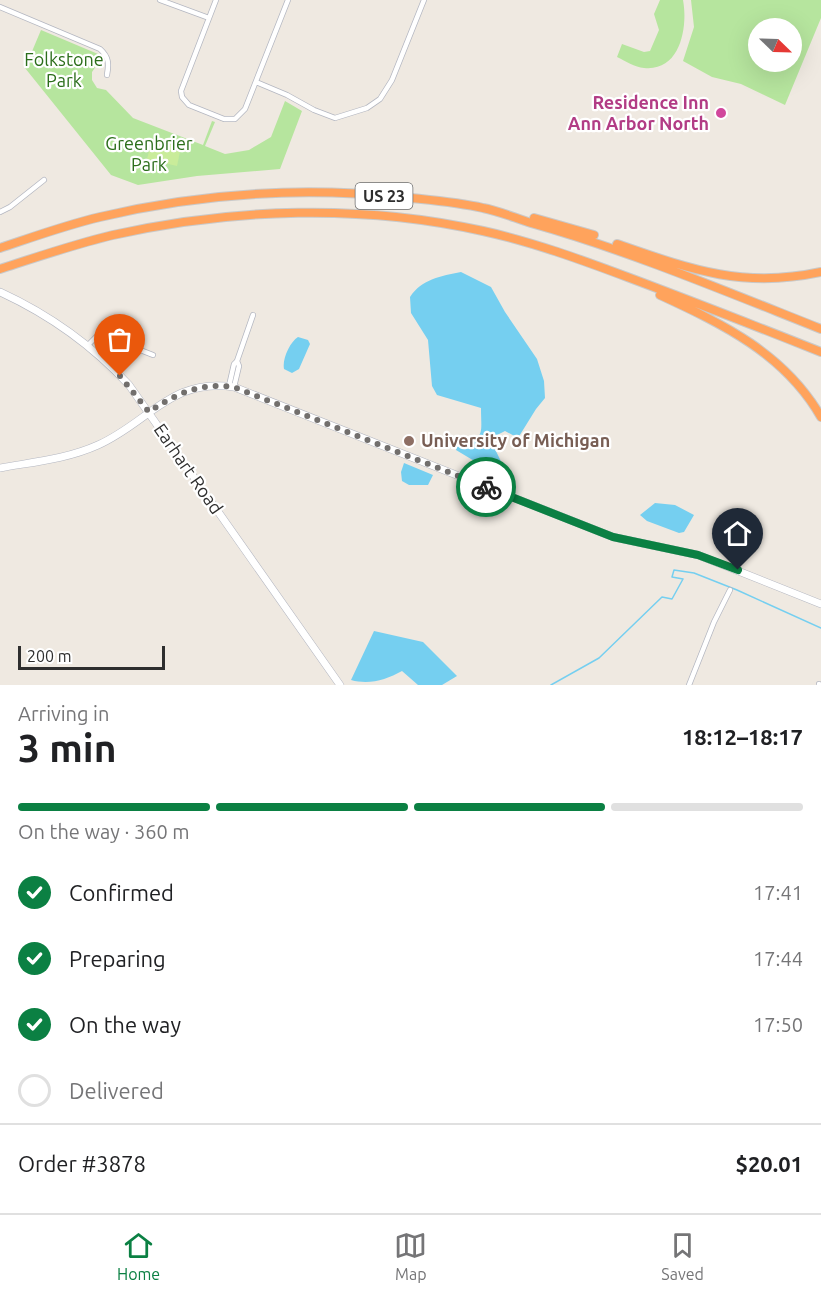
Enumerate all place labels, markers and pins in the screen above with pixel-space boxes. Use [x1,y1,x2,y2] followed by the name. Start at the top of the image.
[568,92,709,133] place label: Residence Inn Ann Arbor North
[714,106,728,120] marker: Residence Inn Ann Arbor North
[94,314,145,376] pin
[421,430,610,450] place label: University of Michigan
[402,434,416,448] marker: University of Michigan
[712,508,763,570] pin

